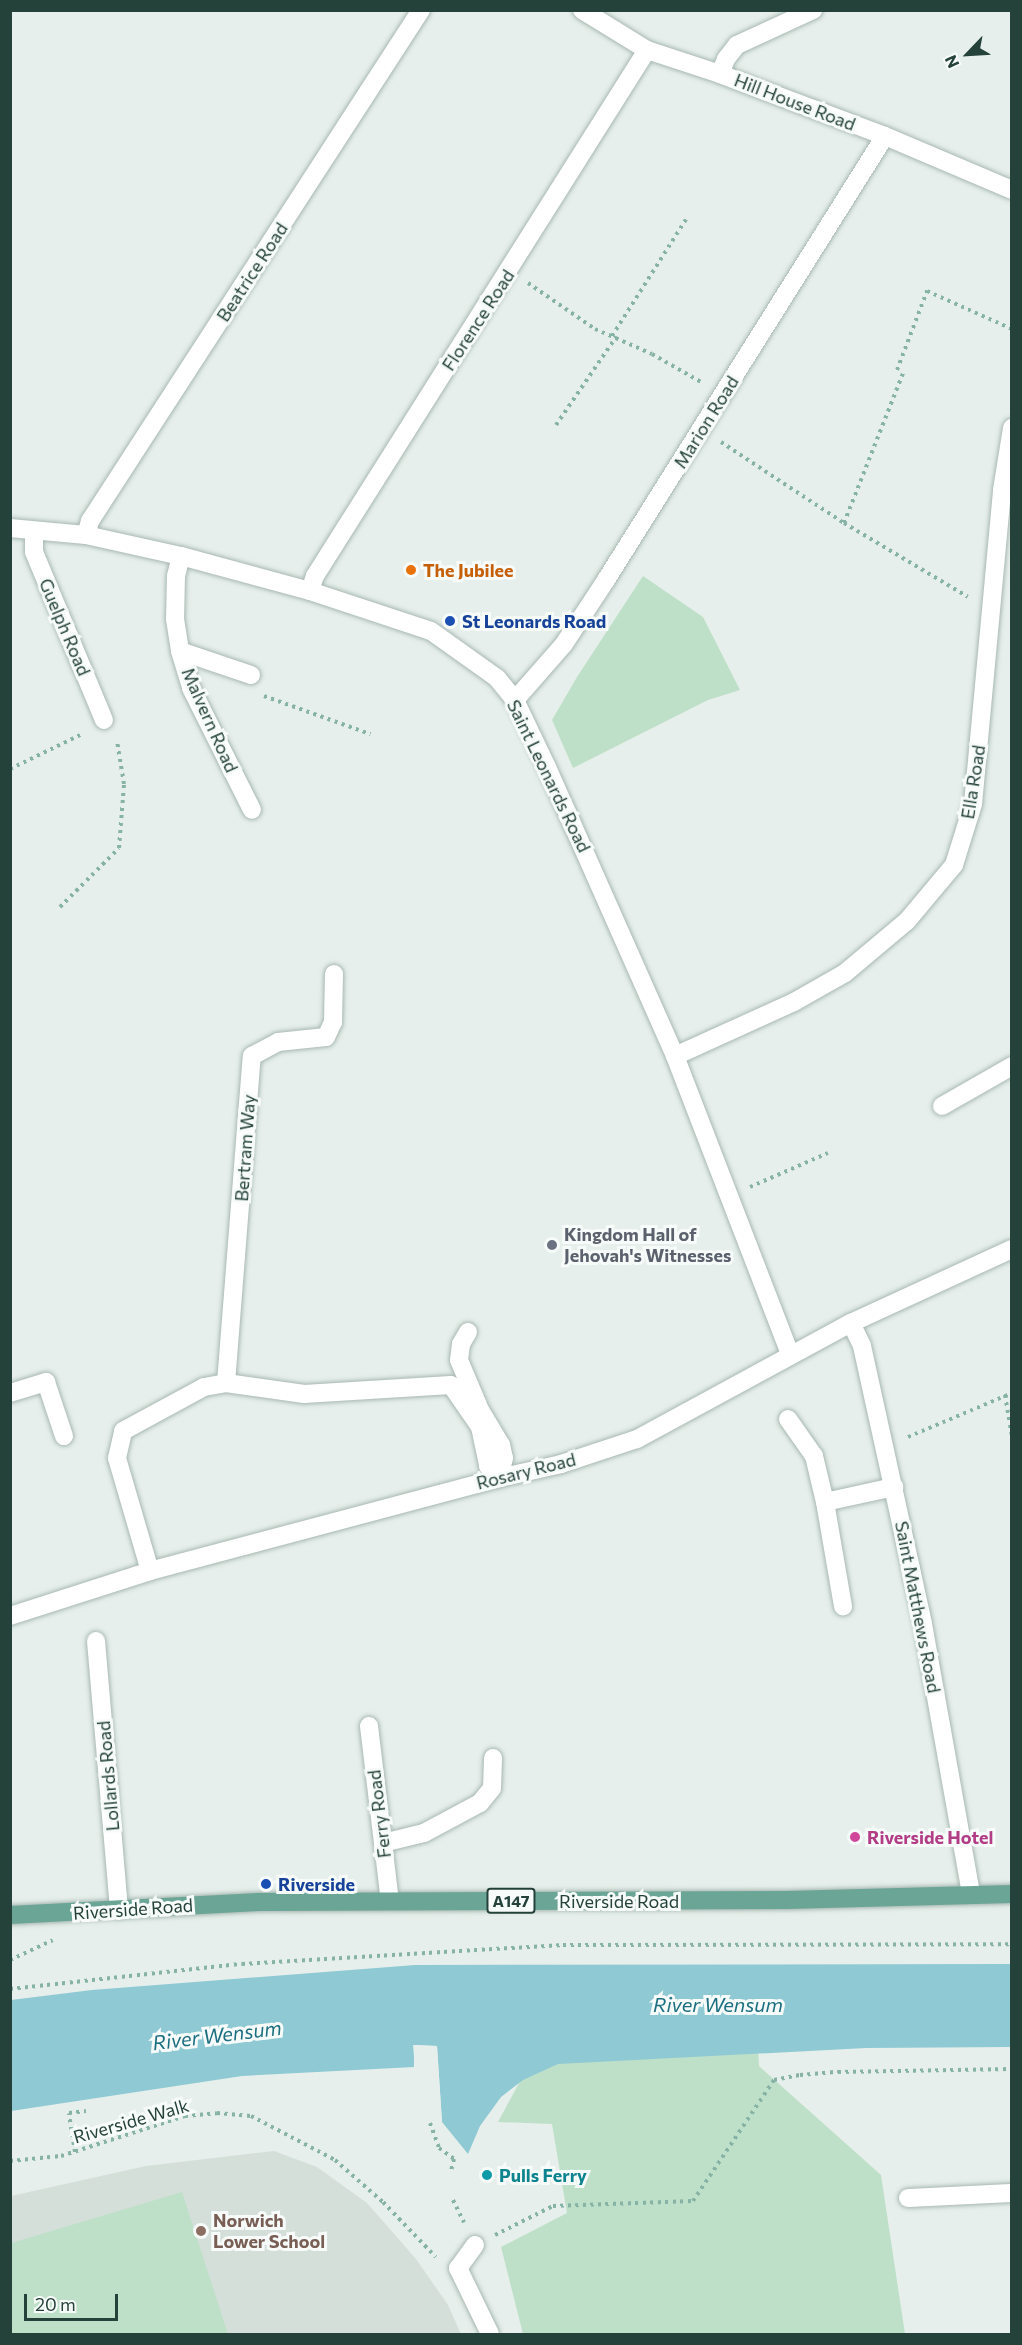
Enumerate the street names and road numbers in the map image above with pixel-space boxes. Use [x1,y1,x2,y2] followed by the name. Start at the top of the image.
[731,69,859,135] street label: Hill House Road
[212,218,292,326] street label: Beatrice Road
[437,265,519,375] street label: Florence Road
[669,372,743,472] street label: Marion Road
[35,575,95,679] street label: Guelph Road
[177,664,243,776] street label: Malvern Road
[503,696,595,856] street label: Saint Leonards Road
[956,743,990,821] street label: Ella Road
[230,1094,260,1202] street label: Bertram Way
[474,1448,578,1494] street label: Rosary Road
[891,1519,945,1695] street label: Saint Matthews Road
[92,1720,124,1832] street label: Lollards Road
[363,1769,395,1859] street label: Ferry Road
[486,1888,536,1914] road number: A147
[559,1890,679,1912] street label: Riverside Road
[72,1894,194,1924] street label: Riverside Road
[71,2094,191,2148] street label: Riverside Walk

